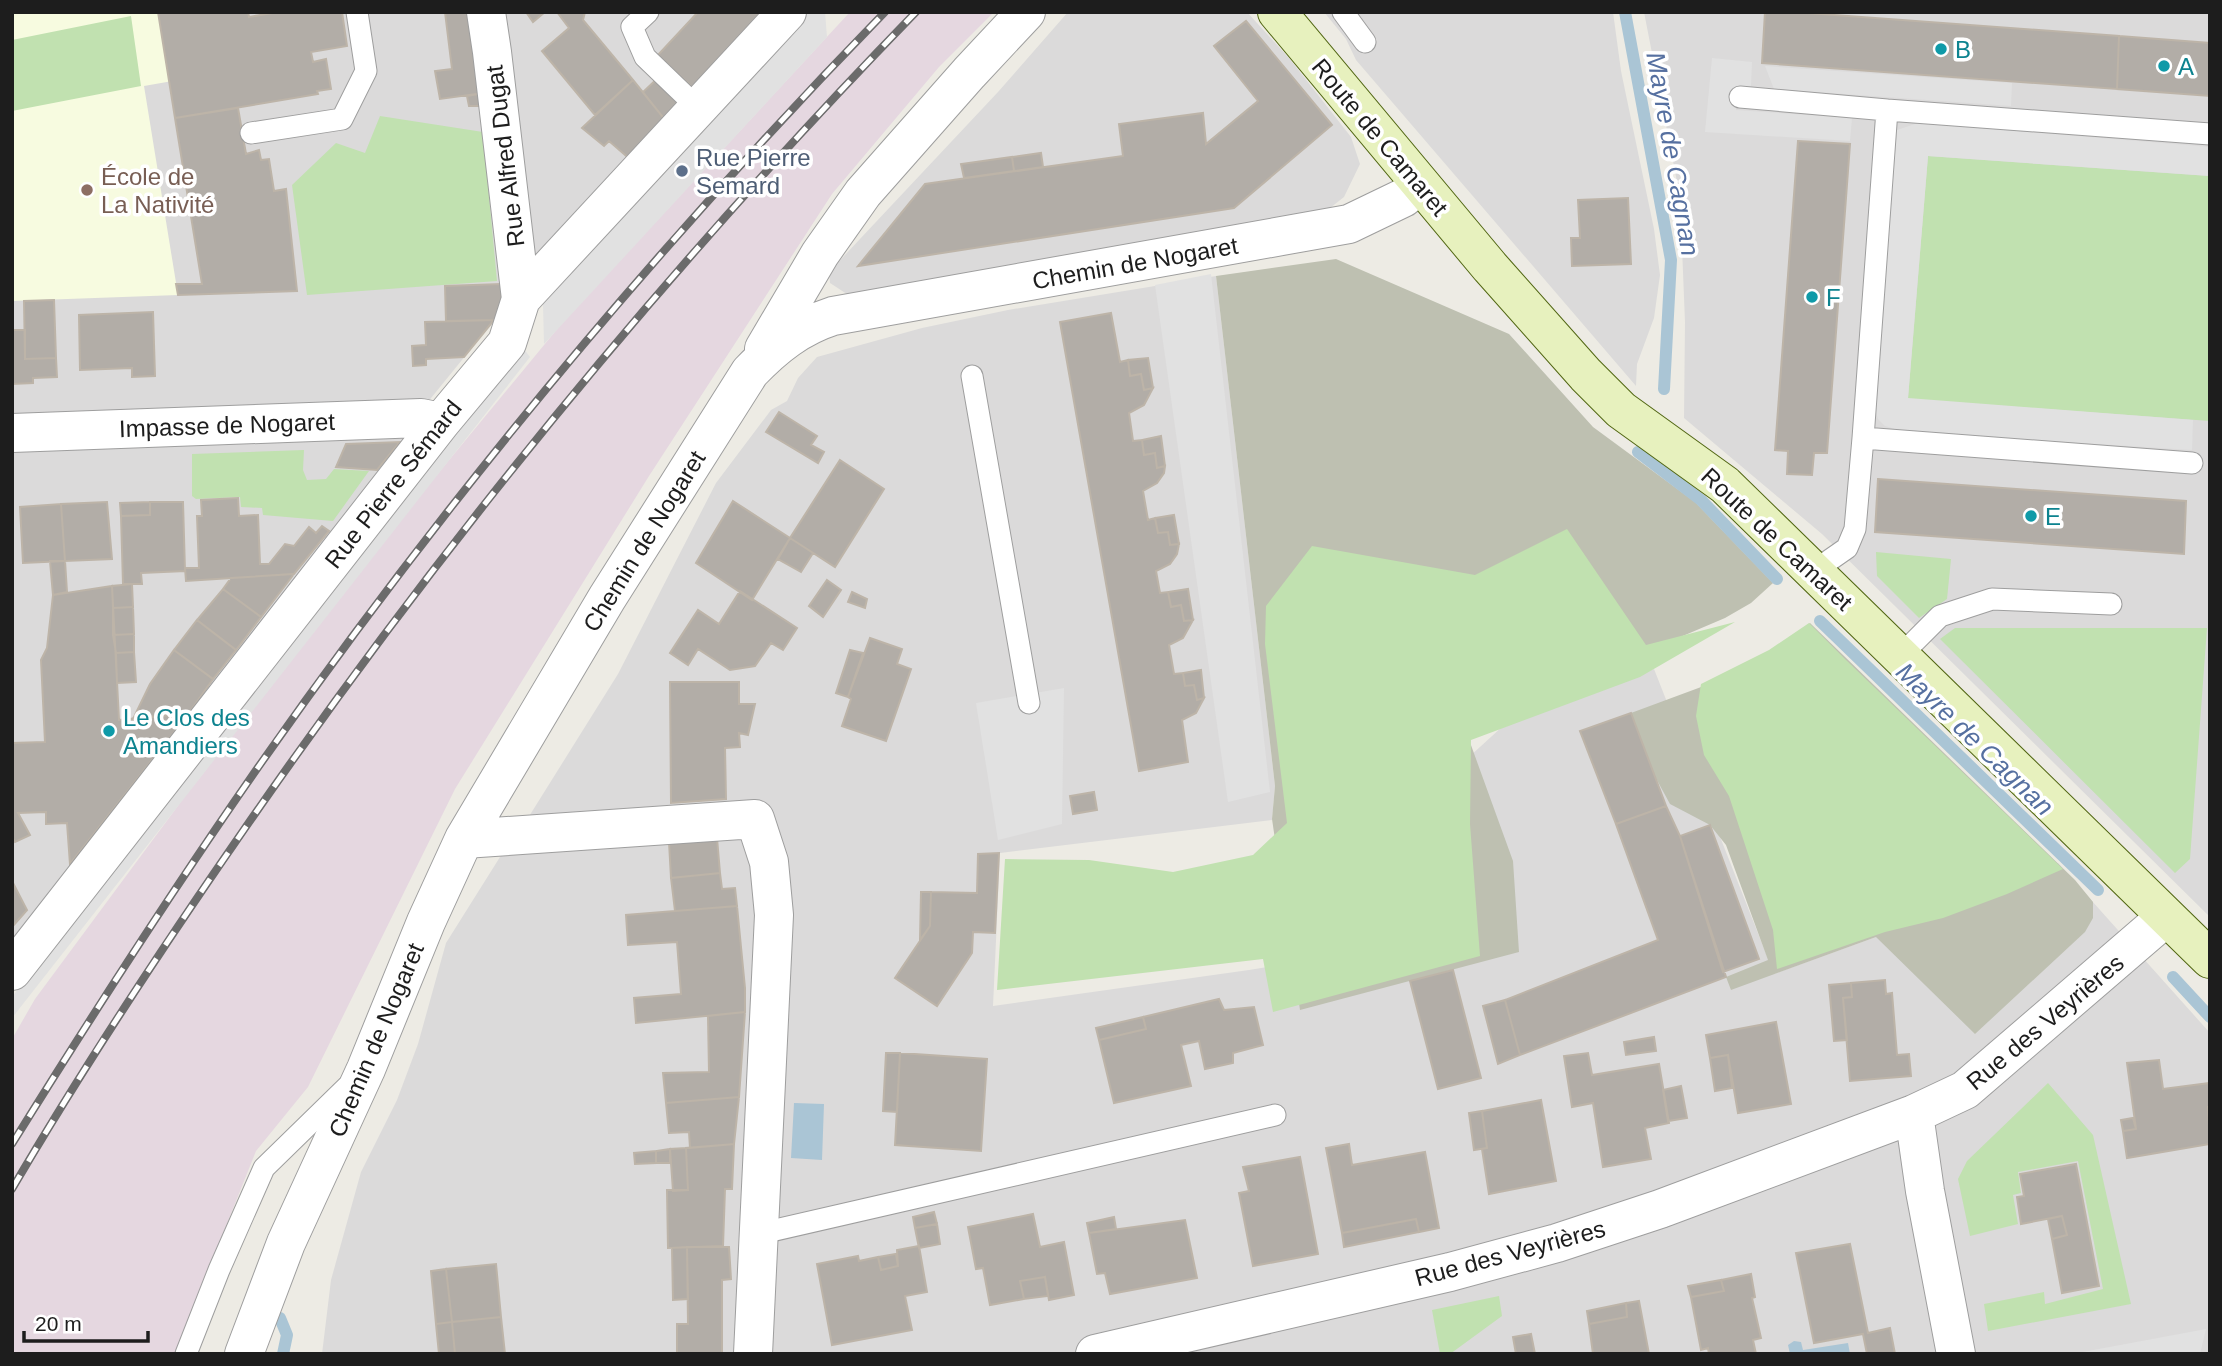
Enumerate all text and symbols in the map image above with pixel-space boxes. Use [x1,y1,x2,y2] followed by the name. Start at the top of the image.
[1955,36,1971,63] place label: B
[1933,41,1949,57] marker: B
[1640,50,1706,258] water label: Mayre de Cagnan
[1307,53,1454,221] street label: Route de Camaret
[2178,53,2194,80] place label: A
[2156,58,2172,74] marker: A
[480,63,530,248] street label: Rue Alfred Dugat
[696,144,811,199] place label: Rue Pierre Semard
[101,163,214,218] place label: École de La Nativité
[674,163,690,179] marker: Rue Pierre Semard
[79,182,95,198] marker: École de La Nativité
[1030,232,1240,294] street label: Chemin de Nogaret
[1826,284,1841,311] place label: F
[1804,289,1820,305] marker: F
[319,395,467,573] street label: Rue Pierre Sémard
[119,408,336,442] street label: Impasse de Nogaret
[577,445,711,636] street label: Chemin de Nogaret
[1696,462,1858,616] street label: Route de Camaret
[2045,503,2061,530] place label: E
[2023,508,2039,524] marker: E
[1890,656,2060,822] water label: Mayre de Cagnan
[123,704,250,759] place label: Le Clos des Amandiers
[101,723,117,739] marker: Le Clos des Amandiers
[323,939,429,1141] street label: Chemin de Nogaret
[1961,949,2129,1095] street label: Rue des Veyrières
[1412,1215,1608,1291] street label: Rue des Veyrières
[24,1300,149,1344] scale bar
[35,1312,82,1335] text: 20 m

